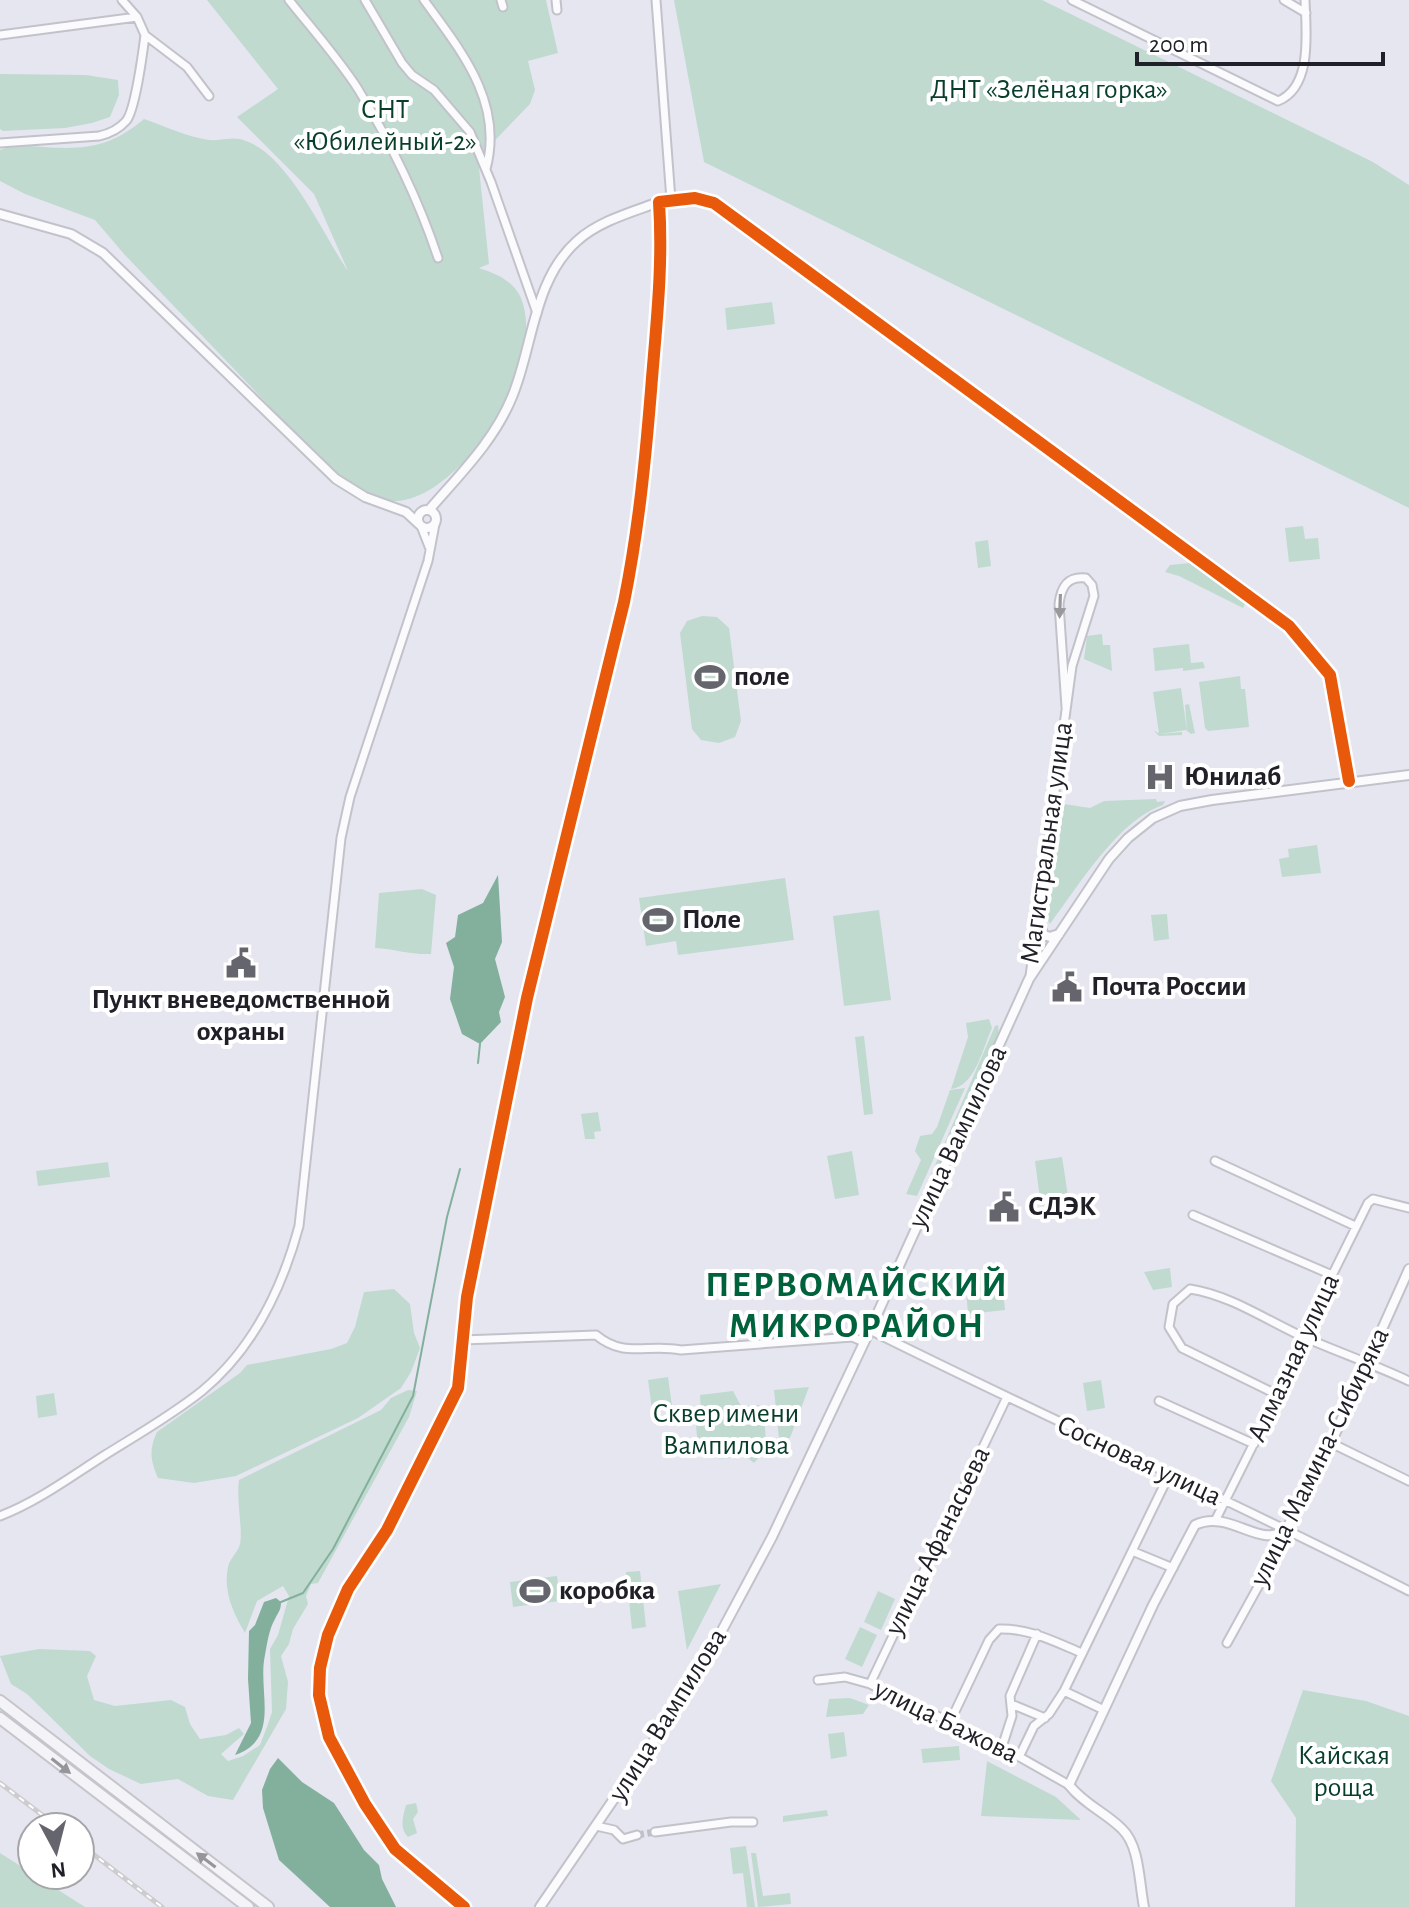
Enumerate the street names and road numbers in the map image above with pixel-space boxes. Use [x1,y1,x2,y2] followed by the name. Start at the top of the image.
[1016,720,1078,966] street label: Магистральная улица
[903,1041,1013,1234] street label: улица Вампилова
[1243,1269,1345,1446] street label: Алмазная улица
[1245,1323,1395,1592] street label: улица Мамина-Сибиряка
[1052,1411,1226,1511] street label: Сосновая улица
[880,1442,996,1641] street label: улица Афанасьева
[603,1623,732,1807] street label: улица Вампилова
[868,1675,1023,1769] street label: улица Бажова

